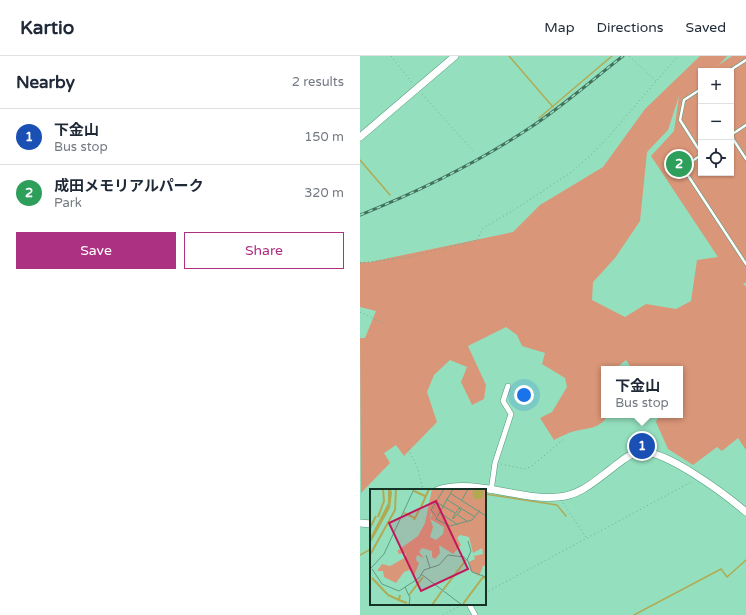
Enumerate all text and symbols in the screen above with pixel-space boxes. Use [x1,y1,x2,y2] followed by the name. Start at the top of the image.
[20,17,74,39] text: Kartio
[544,19,575,36] text: Map
[597,19,664,36] text: Directions
[686,19,726,36] text: Saved
[698,68,734,176] map controls
[698,68,734,104] button: +
[16,72,75,93] text: Nearby
[292,74,344,90] text: 2 results
[698,104,734,140] button: −
[54,121,99,139] text: 下金山
[25,129,33,145] text: 1
[304,129,344,145] text: 150 m
[54,139,108,155] text: Bus stop
[698,140,734,176] button: locate
[666,149,692,179] pin: 2
[54,177,204,195] text: 成田メモリアルパーク
[25,185,33,201] text: 2
[304,185,344,201] text: 320 m
[54,195,82,211] text: Park
[16,232,176,269] button: Save
[184,232,344,269] button: Share
[601,366,683,418] popup
[615,377,660,395] text: 下金山
[514,385,534,405] your location
[615,395,669,411] text: Bus stop
[629,431,655,461] pin: 1
[370,489,486,605] inset map

